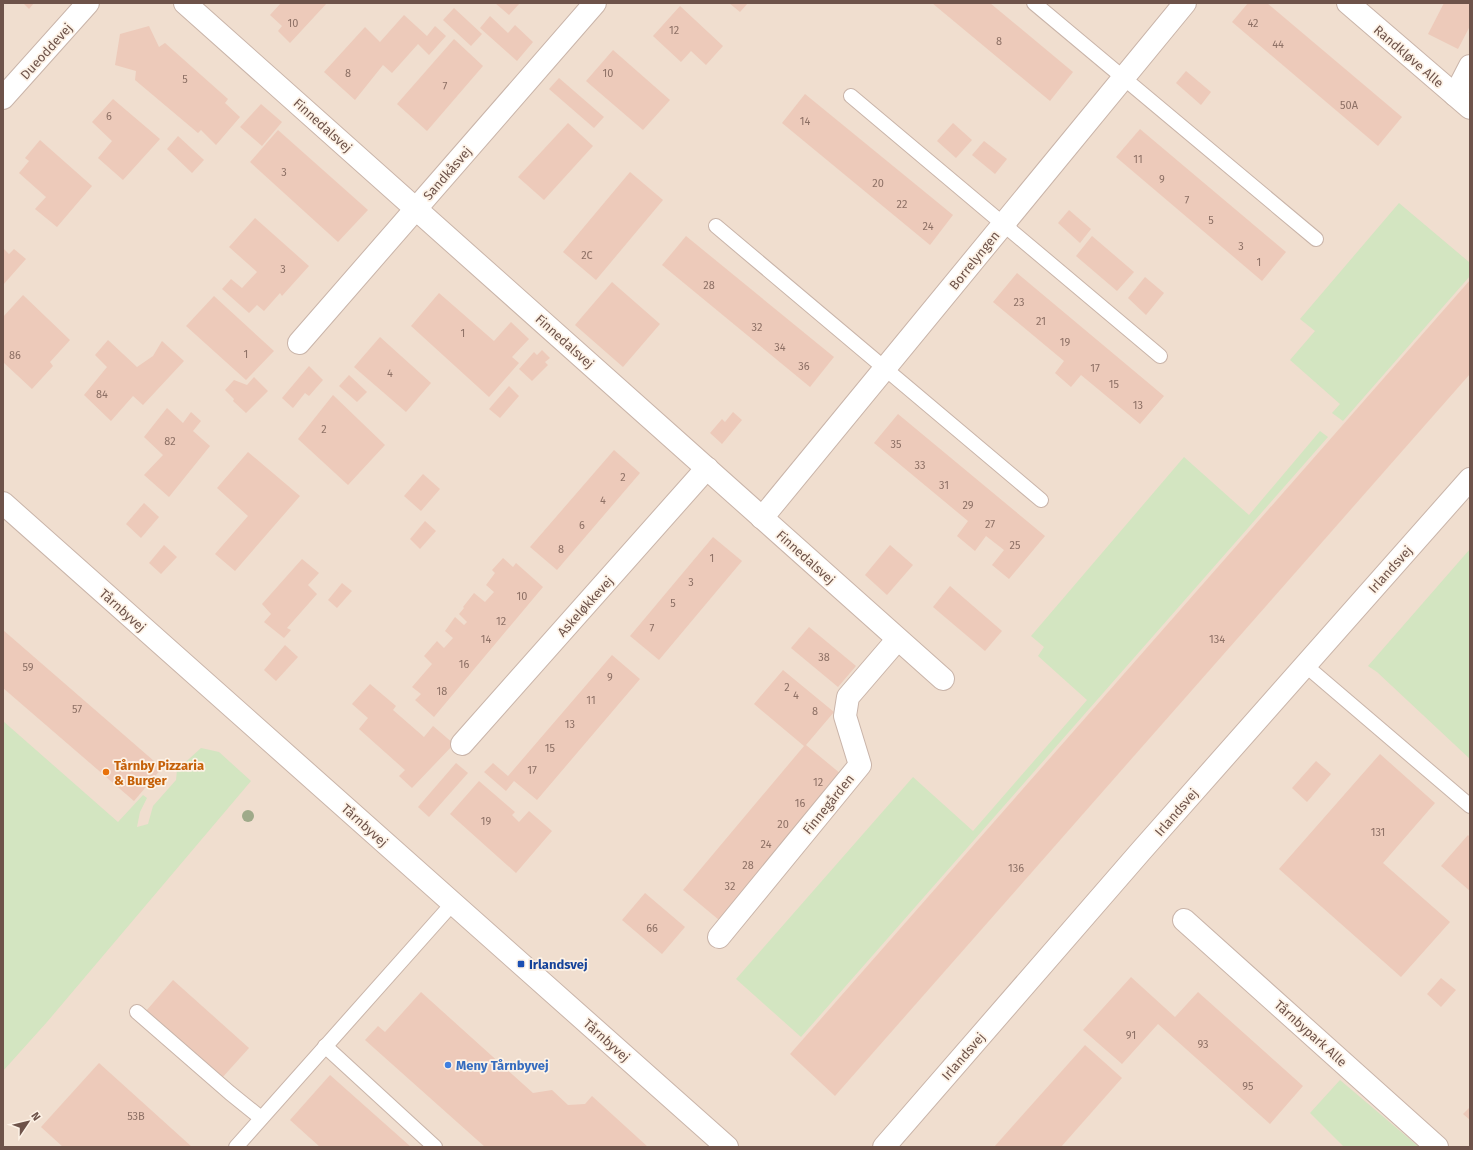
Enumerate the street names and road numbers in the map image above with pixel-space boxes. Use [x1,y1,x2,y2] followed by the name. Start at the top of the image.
[17,20,75,82] street label: Dueoddevej
[1371,22,1446,91] street label: Randkløve Alle
[290,95,355,155] street label: Finnedalsvej
[420,144,475,203] street label: Sandkåsvej
[946,228,1003,293] street label: Borrelyngen
[532,311,597,371] street label: Finnedalsvej
[773,527,838,587] street label: Finnedalsvej
[1365,543,1415,596] street label: Irlandsvej
[554,573,616,640] street label: Askeløkkevej
[96,586,149,635] street label: Tårnbyvej
[800,771,857,837] street label: Finnegården
[1152,786,1201,839] street label: Irlandsvej
[338,801,391,850] street label: Tårnbyvej
[1272,997,1350,1070] street label: Tårnbypark Alle
[580,1016,633,1065] street label: Tårnbyvej
[939,1030,988,1083] street label: Irlandsvej

